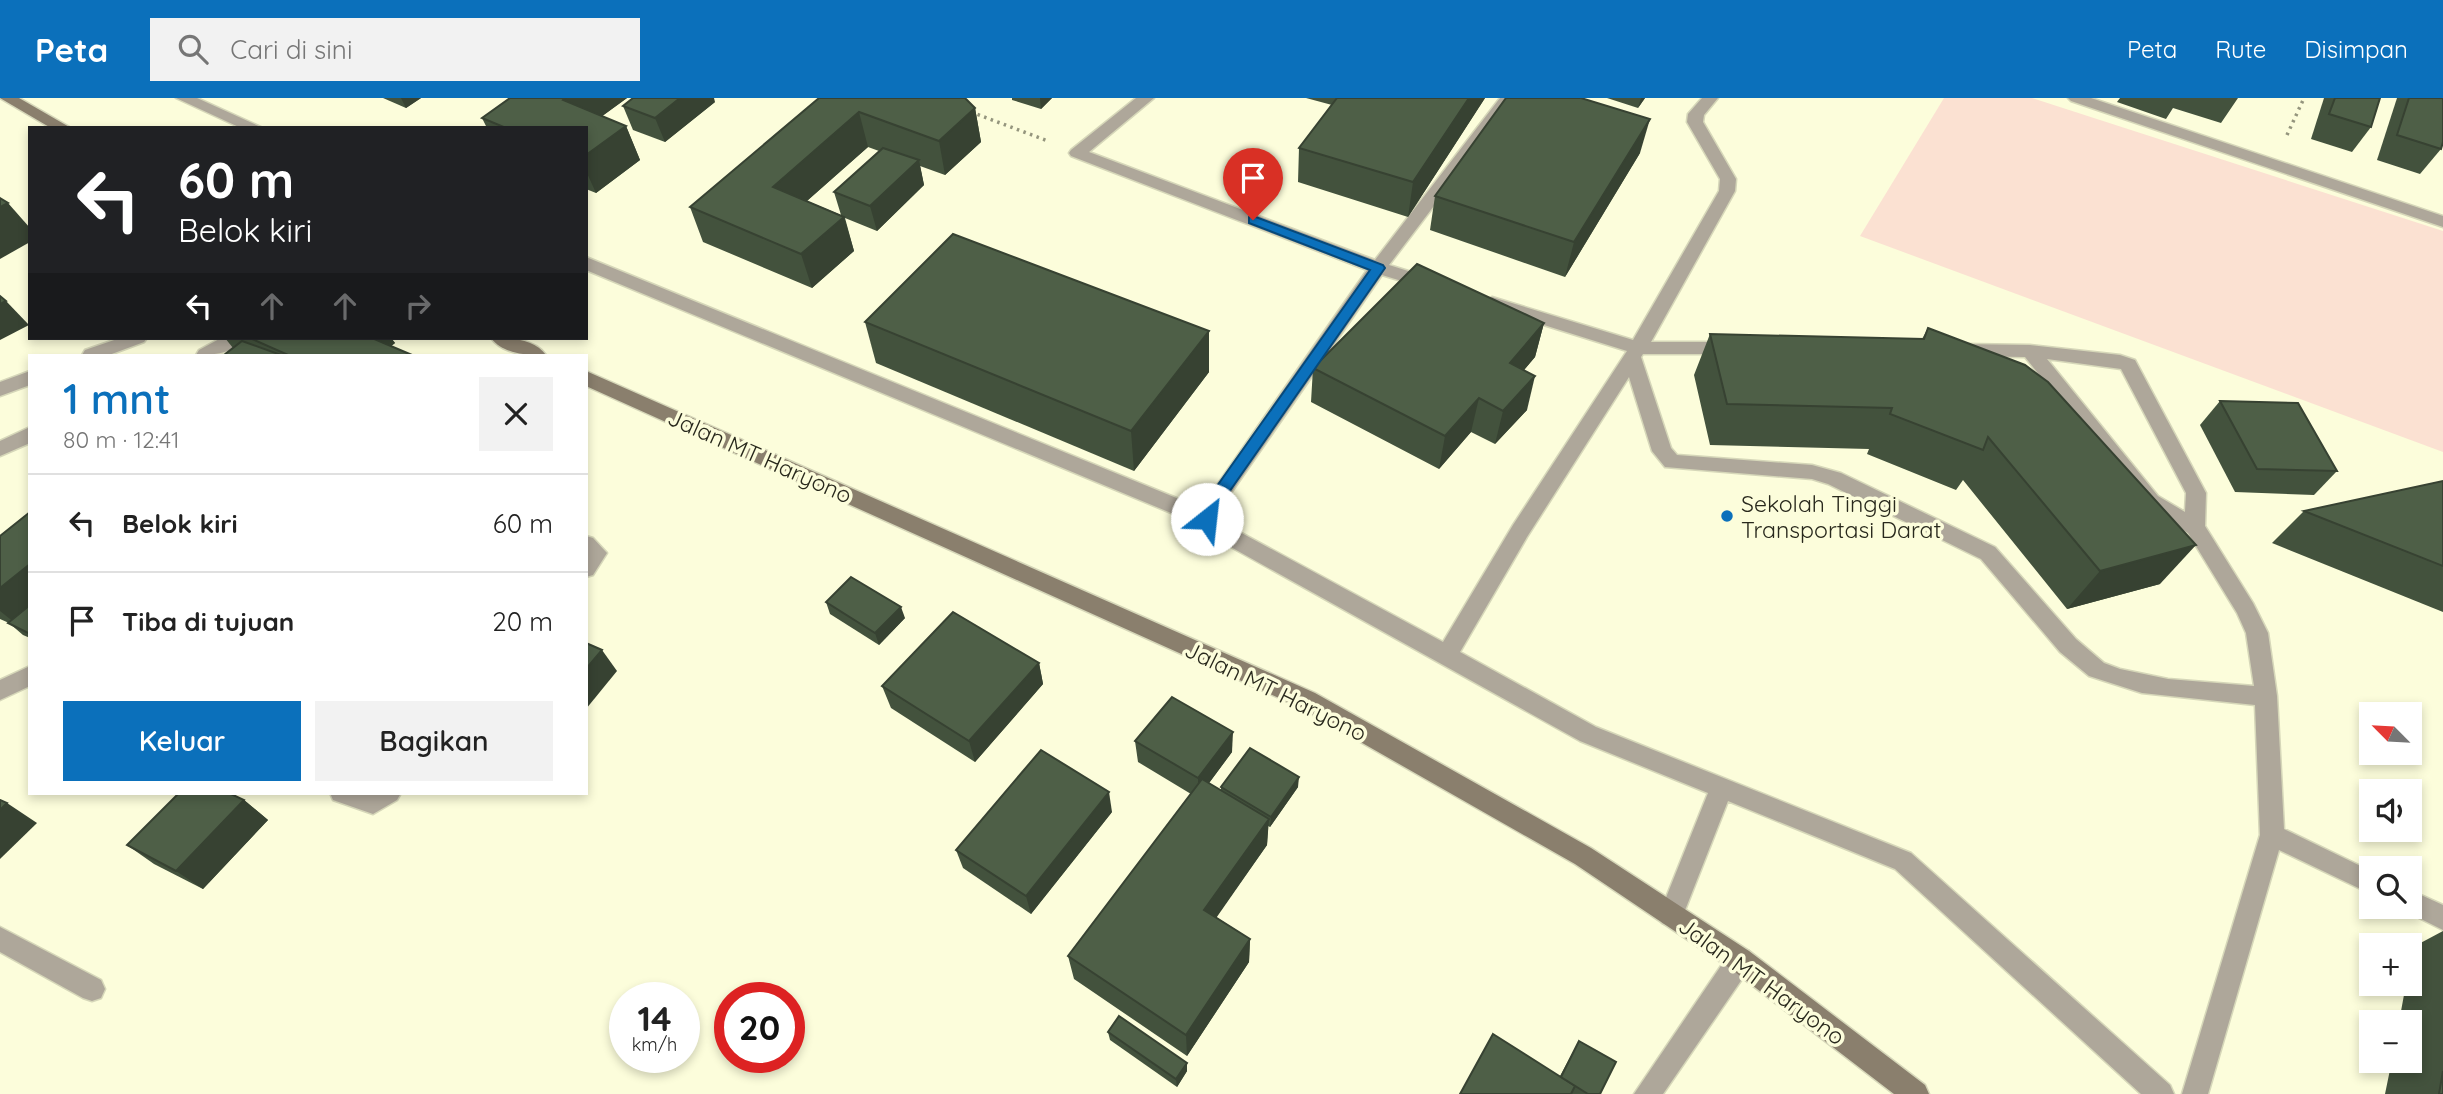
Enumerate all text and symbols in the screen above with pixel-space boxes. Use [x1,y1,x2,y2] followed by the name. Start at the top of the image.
[150,18,640,81] search box
[35,29,108,70] text: Peta
[174,30,212,68] icon: search
[230,33,352,66] text: Cari di sini
[2127,34,2177,64] text: Peta
[2215,34,2266,64] text: Rute
[2304,34,2408,64] text: Disimpan
[1223,148,1283,220] pin
[178,149,294,210] text: 60 m
[63,154,154,245] icon: left
[1234,159,1272,197] icon: arrive
[178,210,312,250] text: Belok kiri
[180,287,218,325] icon: left
[253,287,291,325] icon: ahead
[326,287,364,325] icon: ahead
[399,287,437,325] icon: right
[63,372,170,425] text: 1 mnt
[479,377,553,451] button: close
[663,402,857,510] street label: Jalan MT Haryono
[63,425,179,454] text: 80 m · 12:41
[1170,482,1244,556] position arrow
[1741,489,1942,544] place label: Sekolah Tinggi Transportasi Darat
[63,504,101,542] icon: left
[122,507,238,540] text: Belok kiri
[493,507,553,540] text: 60 m
[1719,508,1735,524] marker: Sekolah Tinggi Transportasi Darat
[63,602,101,640] icon: arrive
[122,605,294,638] text: Tiba di tujuan
[492,605,553,638] text: 20 m
[1180,634,1372,748] street label: Jalan MT Haryono
[63,701,301,781] button: Keluar
[315,701,553,781] button: Bagikan
[2359,702,2422,765] north arrow
[2359,702,2422,1073] map controls
[2359,779,2422,842] button: sound
[2359,856,2422,919] button: search
[1673,911,1851,1051] street label: Jalan MT Haryono
[2359,933,2422,996] button: +
[714,982,805,1073] speed limit sign: 20
[637,996,672,1040] text: 14
[2359,1010,2422,1073] button: −
[632,1033,677,1056] text: km/h

